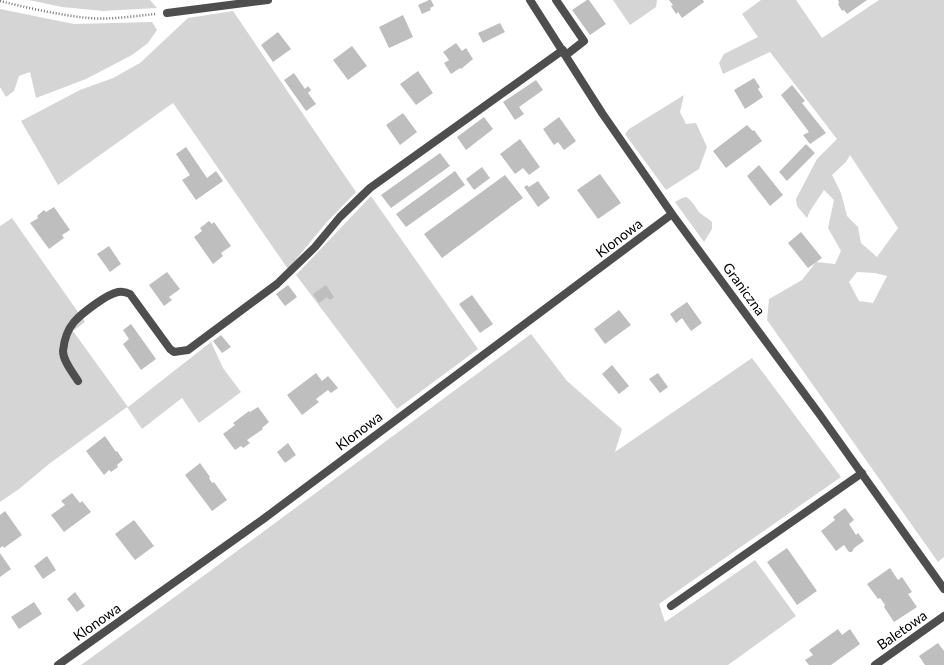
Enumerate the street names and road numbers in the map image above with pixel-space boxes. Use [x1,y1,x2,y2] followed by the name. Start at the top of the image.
[592,215,645,261] street label: Klonowa
[720,259,769,318] street label: Graniczna
[332,408,385,454] street label: Klonowa
[70,599,124,644] street label: Klonowa
[873,606,930,653] street label: Baletowa

